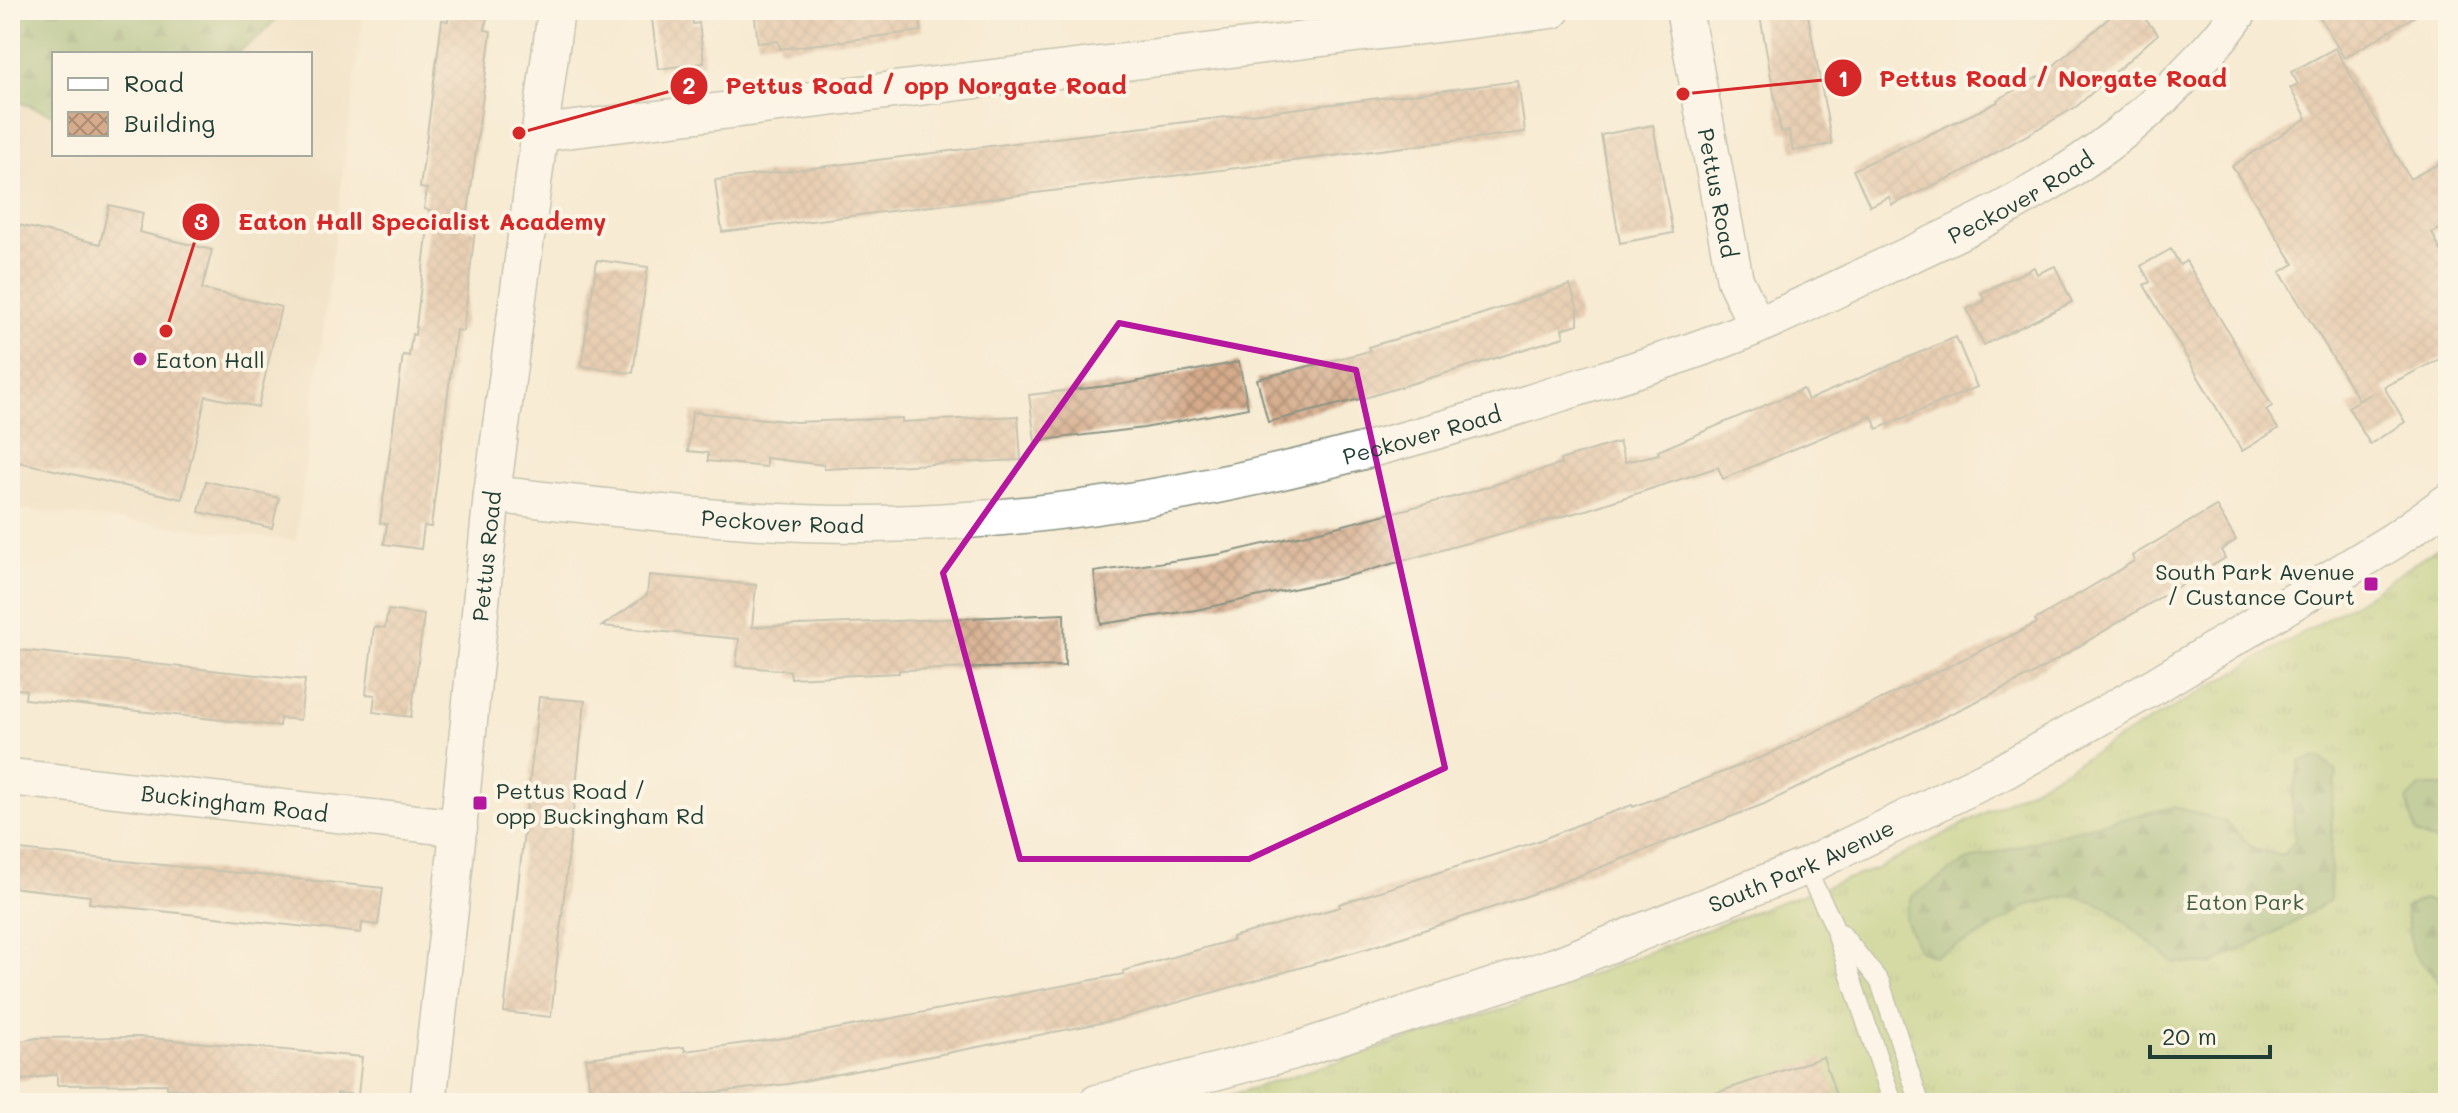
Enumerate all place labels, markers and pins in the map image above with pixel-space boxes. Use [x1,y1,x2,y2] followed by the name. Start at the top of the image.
[1823,54,2243,102] callout: Pettus Road / Norgate Road
[669,62,1142,110] callout: Pettus Road / opp Norgate Road
[181,198,622,246] callout: Eaton Hall Specialist Academy
[156,345,265,374] place label: Eaton Hall
[131,350,149,368] marker: Eaton Hall
[2155,557,2355,611] place label: South Park Avenue / Custance Court
[2362,575,2380,593] marker: South Park Avenue / Custance Court
[496,776,704,830] place label: Pettus Road / opp Buckingham Rd
[471,794,489,812] marker: Pettus Road / opp Buckingham Rd

